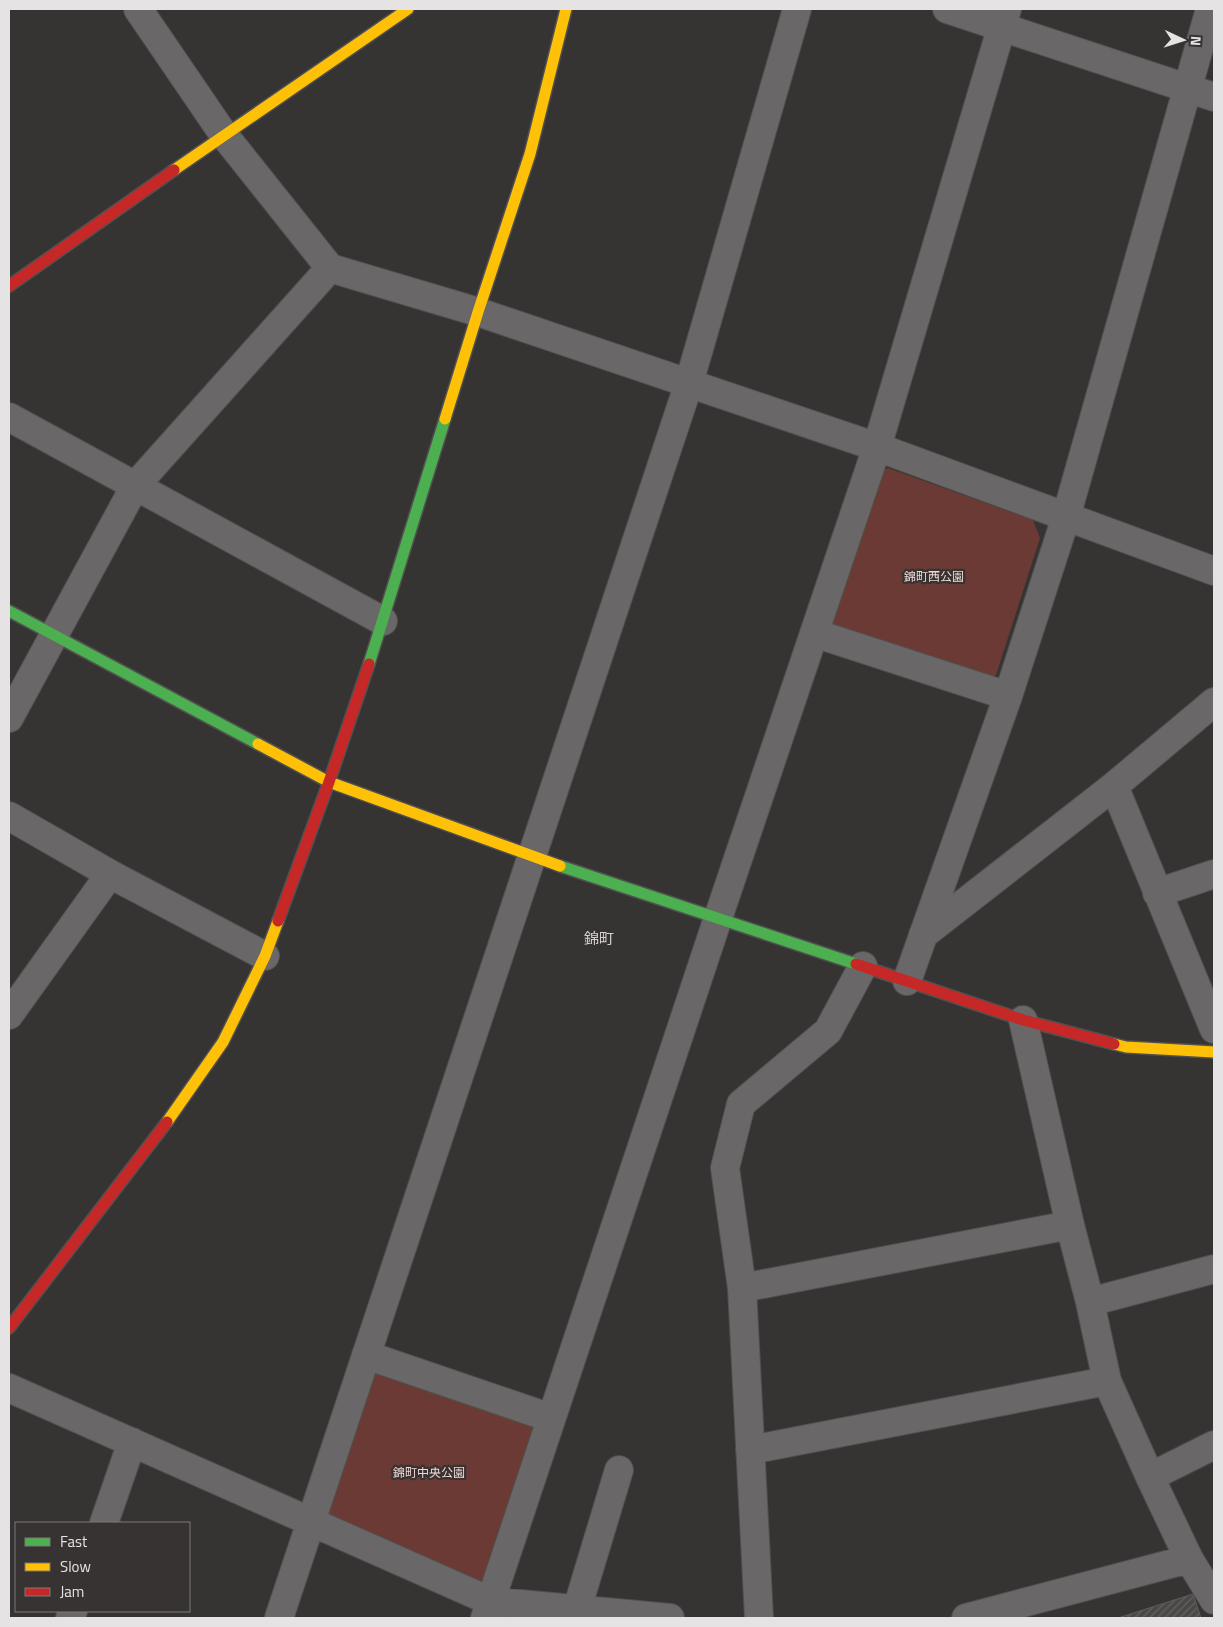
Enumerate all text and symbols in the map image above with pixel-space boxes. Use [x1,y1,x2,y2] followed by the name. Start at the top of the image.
[1158,15,1208,65] north arrow
[1186,35,1207,47] text: N
[904,567,964,586] park label: 錦町西公園
[584,927,614,950] district label: 錦町
[393,1463,465,1482] park label: 錦町中央公園
[15,1522,190,1612] legend
[60,1530,88,1553] text: Fast
[60,1555,91,1578] text: Slow
[60,1580,84,1603] text: Jam

